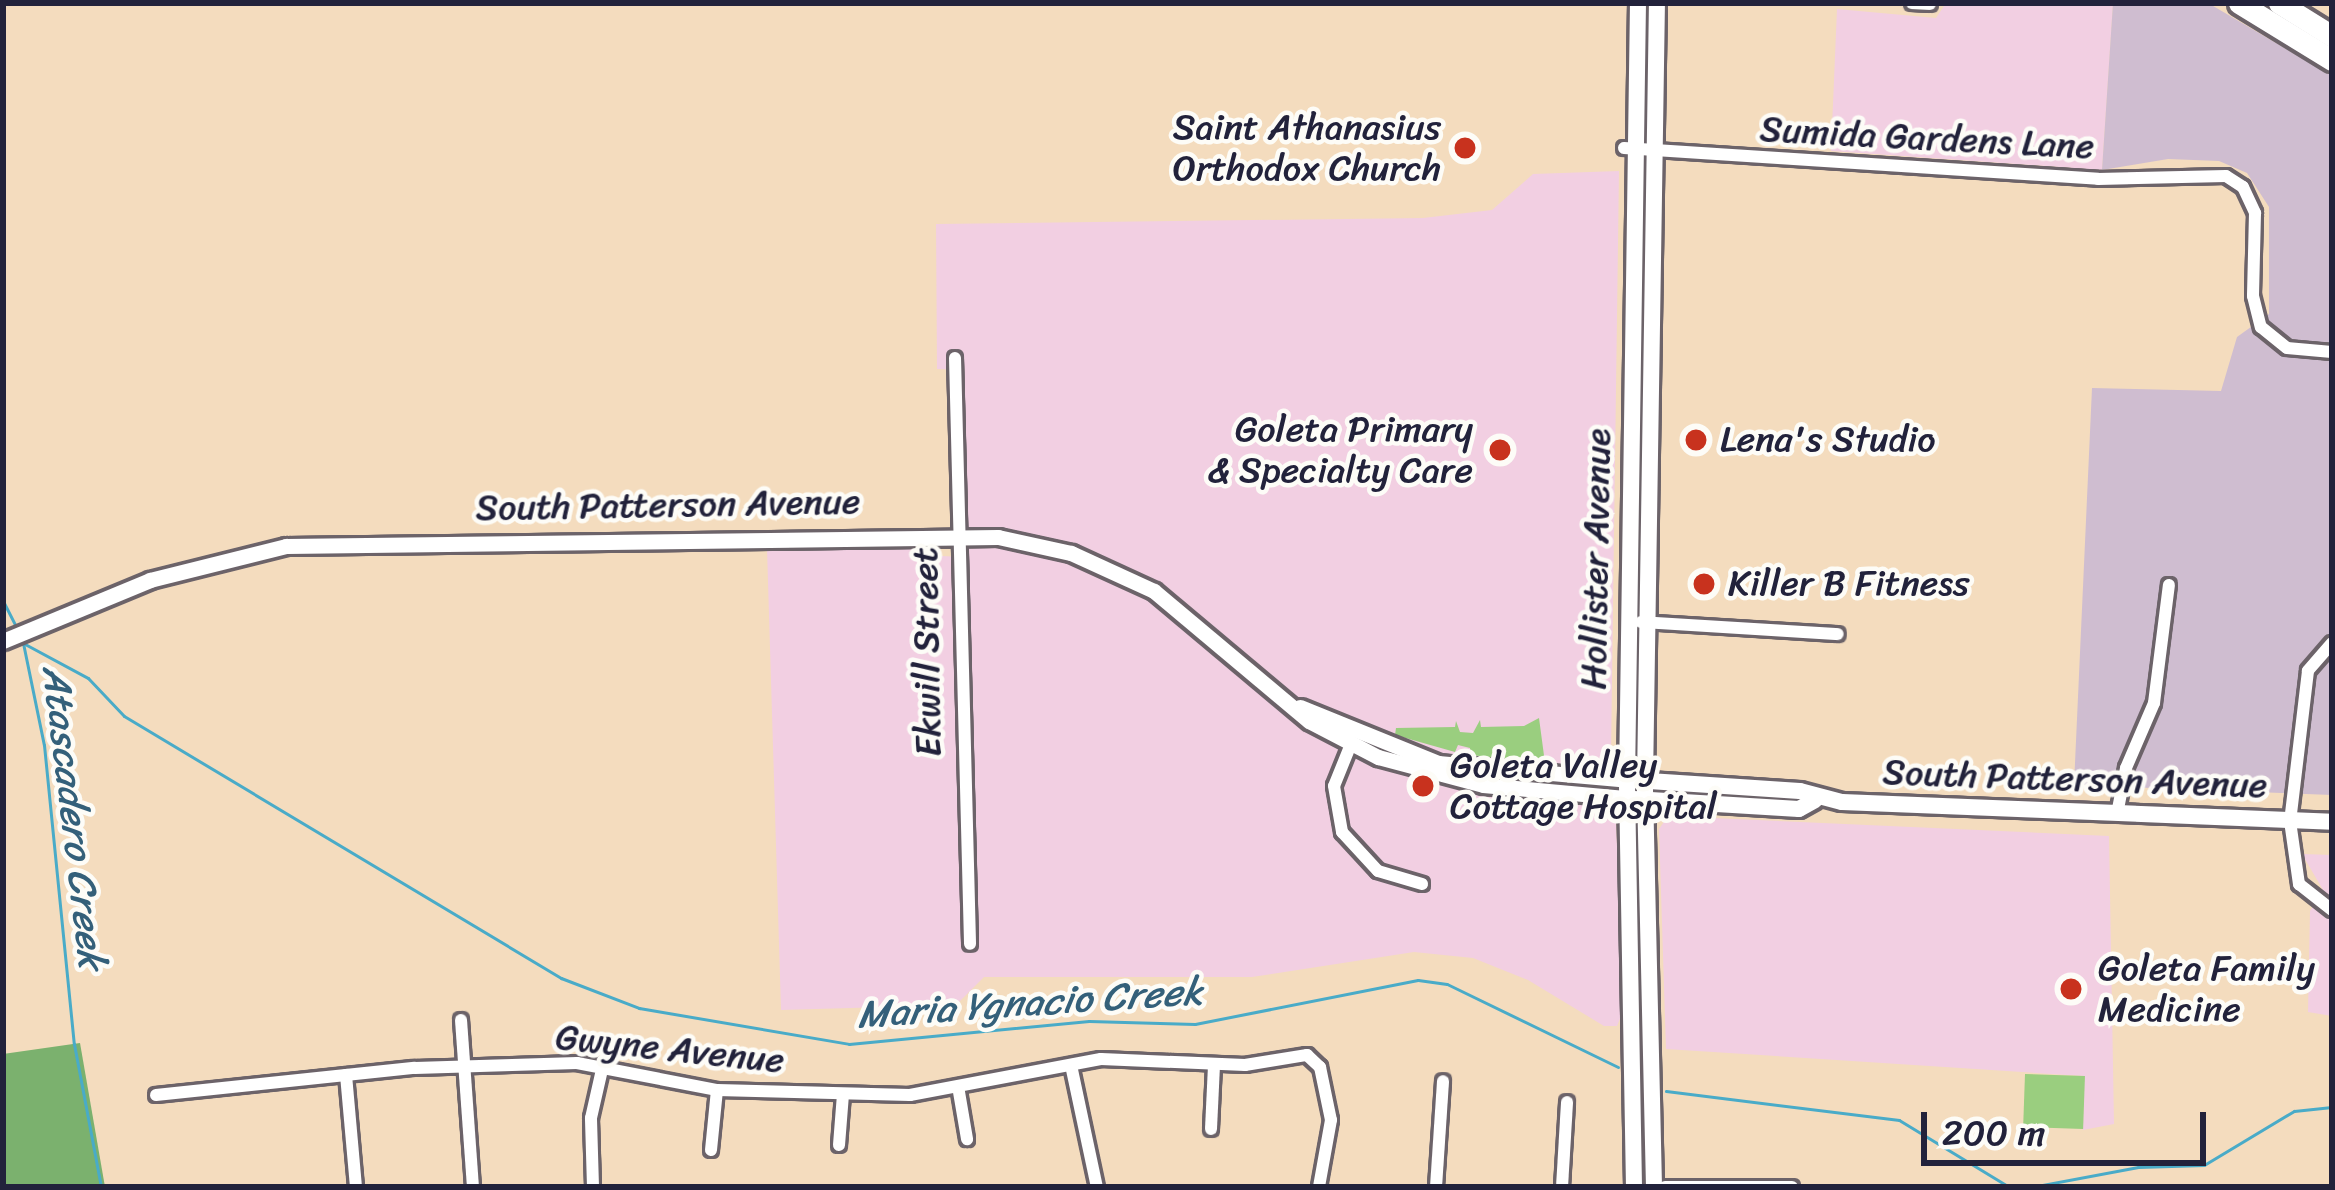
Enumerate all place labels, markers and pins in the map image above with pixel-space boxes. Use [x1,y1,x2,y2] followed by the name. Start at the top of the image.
[1170,105,1441,190] place label: Saint Athanasius Orthodox Church
[1452,135,1478,161] marker: Saint Athanasius Orthodox Church
[1207,407,1473,492] place label: Goleta Primary & Specialty Care
[1720,418,1936,462] place label: Lena's Studio
[1683,427,1709,453] marker: Lena's Studio
[1484,434,1516,466] marker: Goleta Primary & Specialty Care
[1728,562,1970,606] place label: Killer B Fitness
[1691,571,1717,597] marker: Killer B Fitness
[1450,743,1716,828] place label: Goleta Valley Cottage Hospital
[1407,770,1439,802] marker: Goleta Valley Cottage Hospital
[2098,946,2315,1031] place label: Goleta Family Medicine
[2055,973,2087,1005] marker: Goleta Family Medicine

